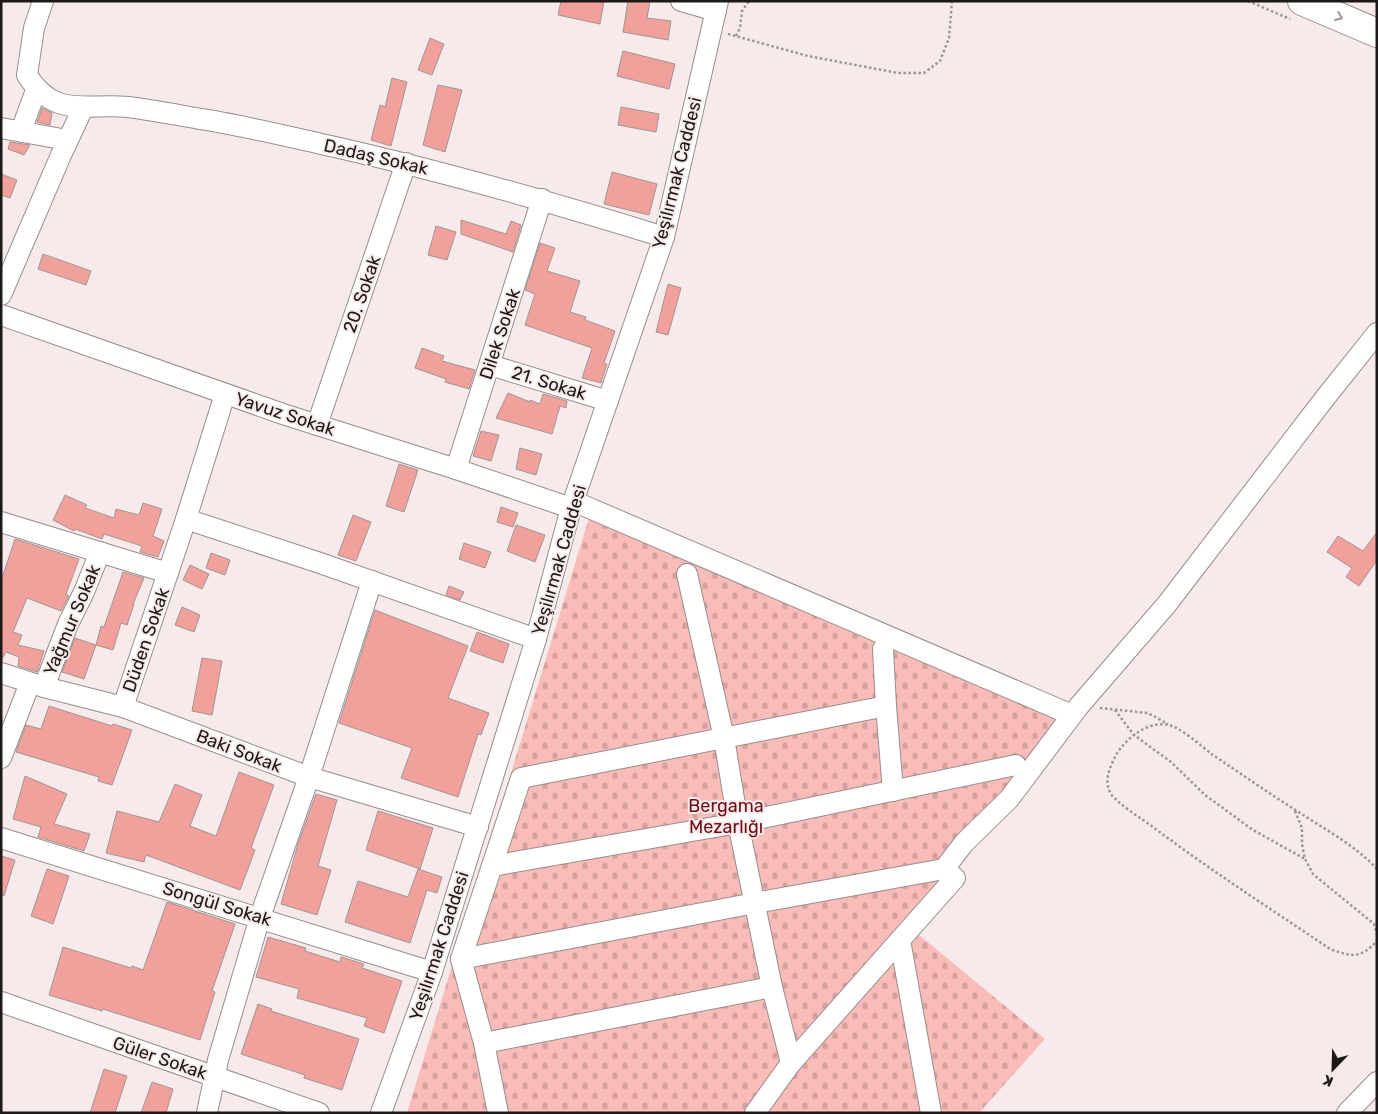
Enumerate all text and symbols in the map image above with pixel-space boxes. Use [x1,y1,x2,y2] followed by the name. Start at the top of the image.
[1334,11,1343,21] one-way arrow
[647,95,707,251] street label: Yeşilırmak Caddesi
[322,134,431,180] street label: Dadaş Sokak
[338,252,386,336] street label: 20. Sokak
[475,285,525,382] street label: Dilek Sokak
[509,361,590,405] street label: 21. Sokak
[232,387,338,441] street label: Yavuz Sokak
[527,482,591,638] street label: Yeşilırmak Caddesi
[39,561,105,679] street label: Yağmur Sokak
[118,584,174,695] street label: Düden Sokak
[193,725,286,778] street label: Baki Sokak
[688,795,764,838] park label: Bergama Mezarlığı
[404,869,474,1023] street label: Yeşilırmak Caddesi
[160,877,275,931] street label: Songül Sokak
[110,1032,211,1085] street label: Güler Sokak
[1308,1044,1358,1094] north arrow
[1320,1071,1336,1090] text: K

